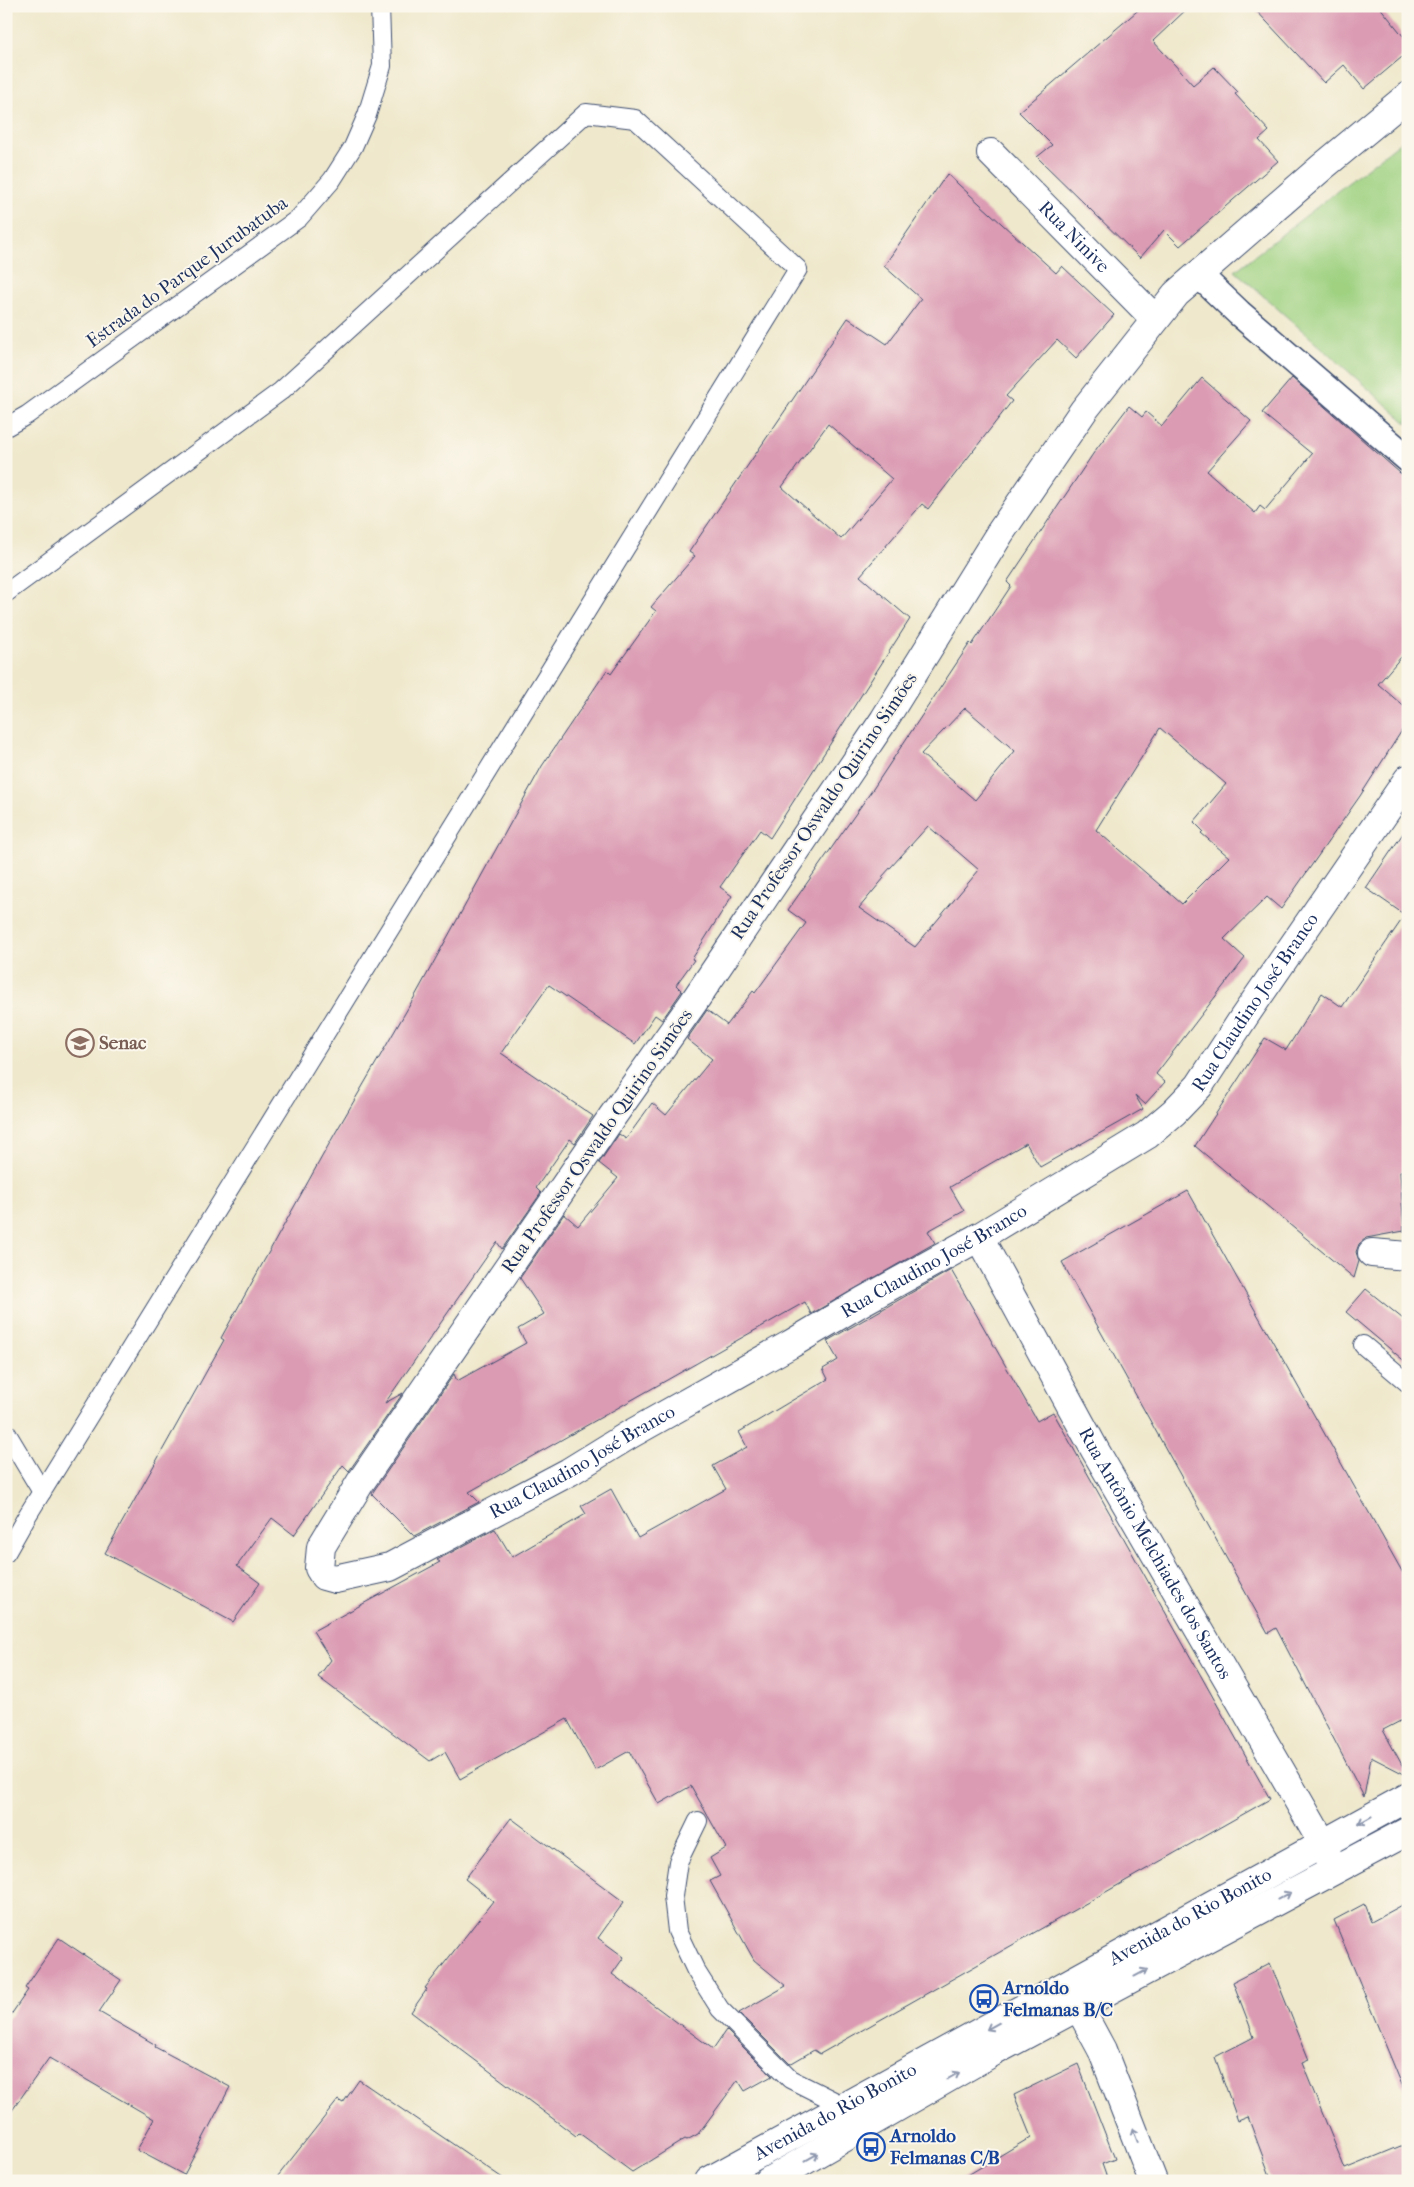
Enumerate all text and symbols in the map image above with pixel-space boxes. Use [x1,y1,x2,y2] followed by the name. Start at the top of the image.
[82,192,292,352] street label: Estrada do Parque Jurubatuba
[1034,197,1114,277] street label: Rua Ninive
[726,668,922,944] street label: Rua Professor Oswaldo Quirino Simões
[1187,909,1323,1096] street label: Rua Claudino José Branco
[497,1005,697,1277] street label: Rua Professor Oswaldo Quirino Simões
[65,1028,95,1058] school or university icon: Senac
[99,1032,147,1054] place label: Senac
[837,1199,1031,1323] street label: Rua Claudino José Branco
[485,1400,679,1523] street label: Rua Claudino José Branco
[1074,1424,1236,1683] street label: Rua Antônio Melchiades dos Santos
[1358,1816,1373,1825] one-way arrow
[1104,1863,1276,1971] street label: Avenida do Rio Bonito
[1277,1891,1292,1901] one-way arrow
[1134,1968,1149,1978] one-way arrow
[1002,1977,1113,2021] place label: Arnoldo Felmanas B/C
[969,1984,999,2014] bus stop icon: Arnoldo Felmanas B/C
[986,2021,1001,2031] one-way arrow
[749,2058,921,2166] street label: Avenida do Rio Bonito
[945,2070,959,2080] one-way arrow
[889,2125,1000,2169] place label: Arnoldo Felmanas C/B
[1130,2128,1139,2144] one-way arrow
[856,2132,886,2162] bus stop icon: Arnoldo Felmanas C/B
[804,2152,819,2161] one-way arrow

